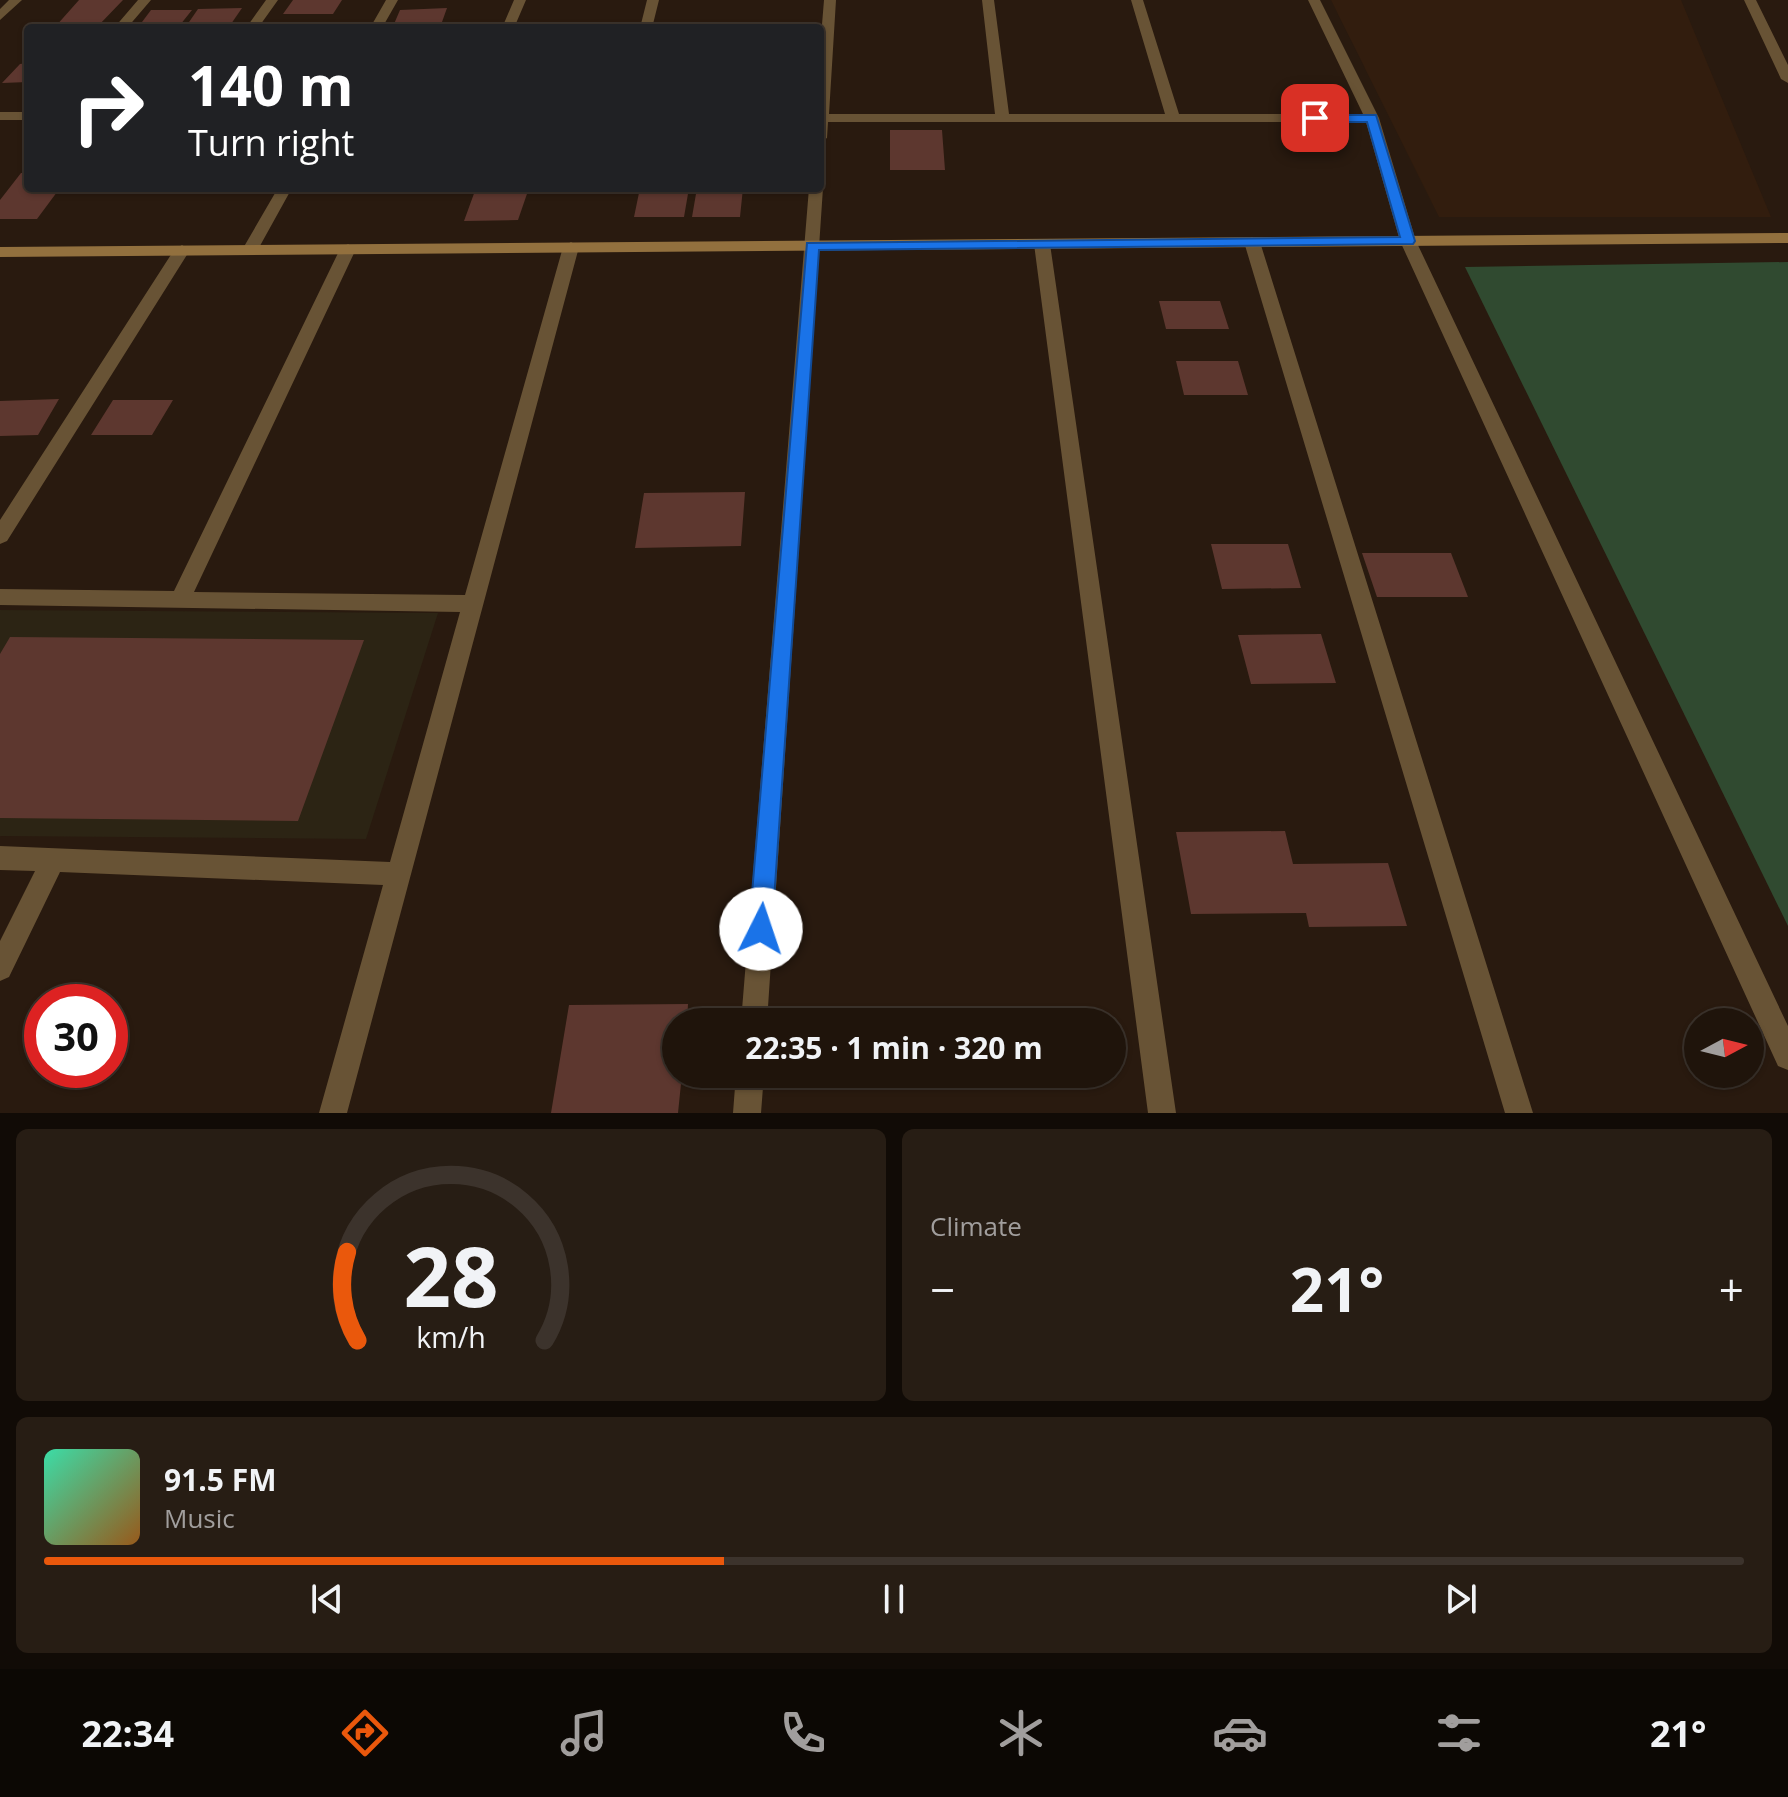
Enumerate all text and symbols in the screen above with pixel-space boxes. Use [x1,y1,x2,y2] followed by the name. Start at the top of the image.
[188,46,354,122] text: 140 m
[56,56,160,160] icon: right
[1281,84,1349,152] pin
[1293,96,1337,140] icon: arrive
[188,118,354,167] text: Turn right
[719,887,803,971] position arrow
[24,984,128,1088] speed limit sign: 30
[1684,1008,1764,1088] north arrow
[1684,1008,1764,1088] map controls
[745,1027,1043,1068] text: 22:35 · 1 min · 320 m
[930,1208,1022,1244] text: Climate
[403,1218,499,1331] text: 28
[1290,1248,1384,1330] text: 21°
[930,1259,955,1319] text: −
[1719,1259,1744,1319] text: +
[416,1317,486,1356] text: km/h
[164,1459,277,1500] text: 91.5 FM
[164,1500,235,1536] text: Music
[305,1577,349,1621] icon: previous
[872,1577,916,1621] icon: pause
[1439,1577,1483,1621] icon: next
[337,1705,393,1761] icon: directions
[556,1705,612,1761] icon: music
[775,1705,831,1761] icon: phone
[993,1705,1049,1761] icon: climate
[1212,1705,1268,1761] icon: car
[1431,1705,1487,1761] icon: filters
[81,1709,174,1758] text: 22:34
[1650,1709,1707,1758] text: 21°

